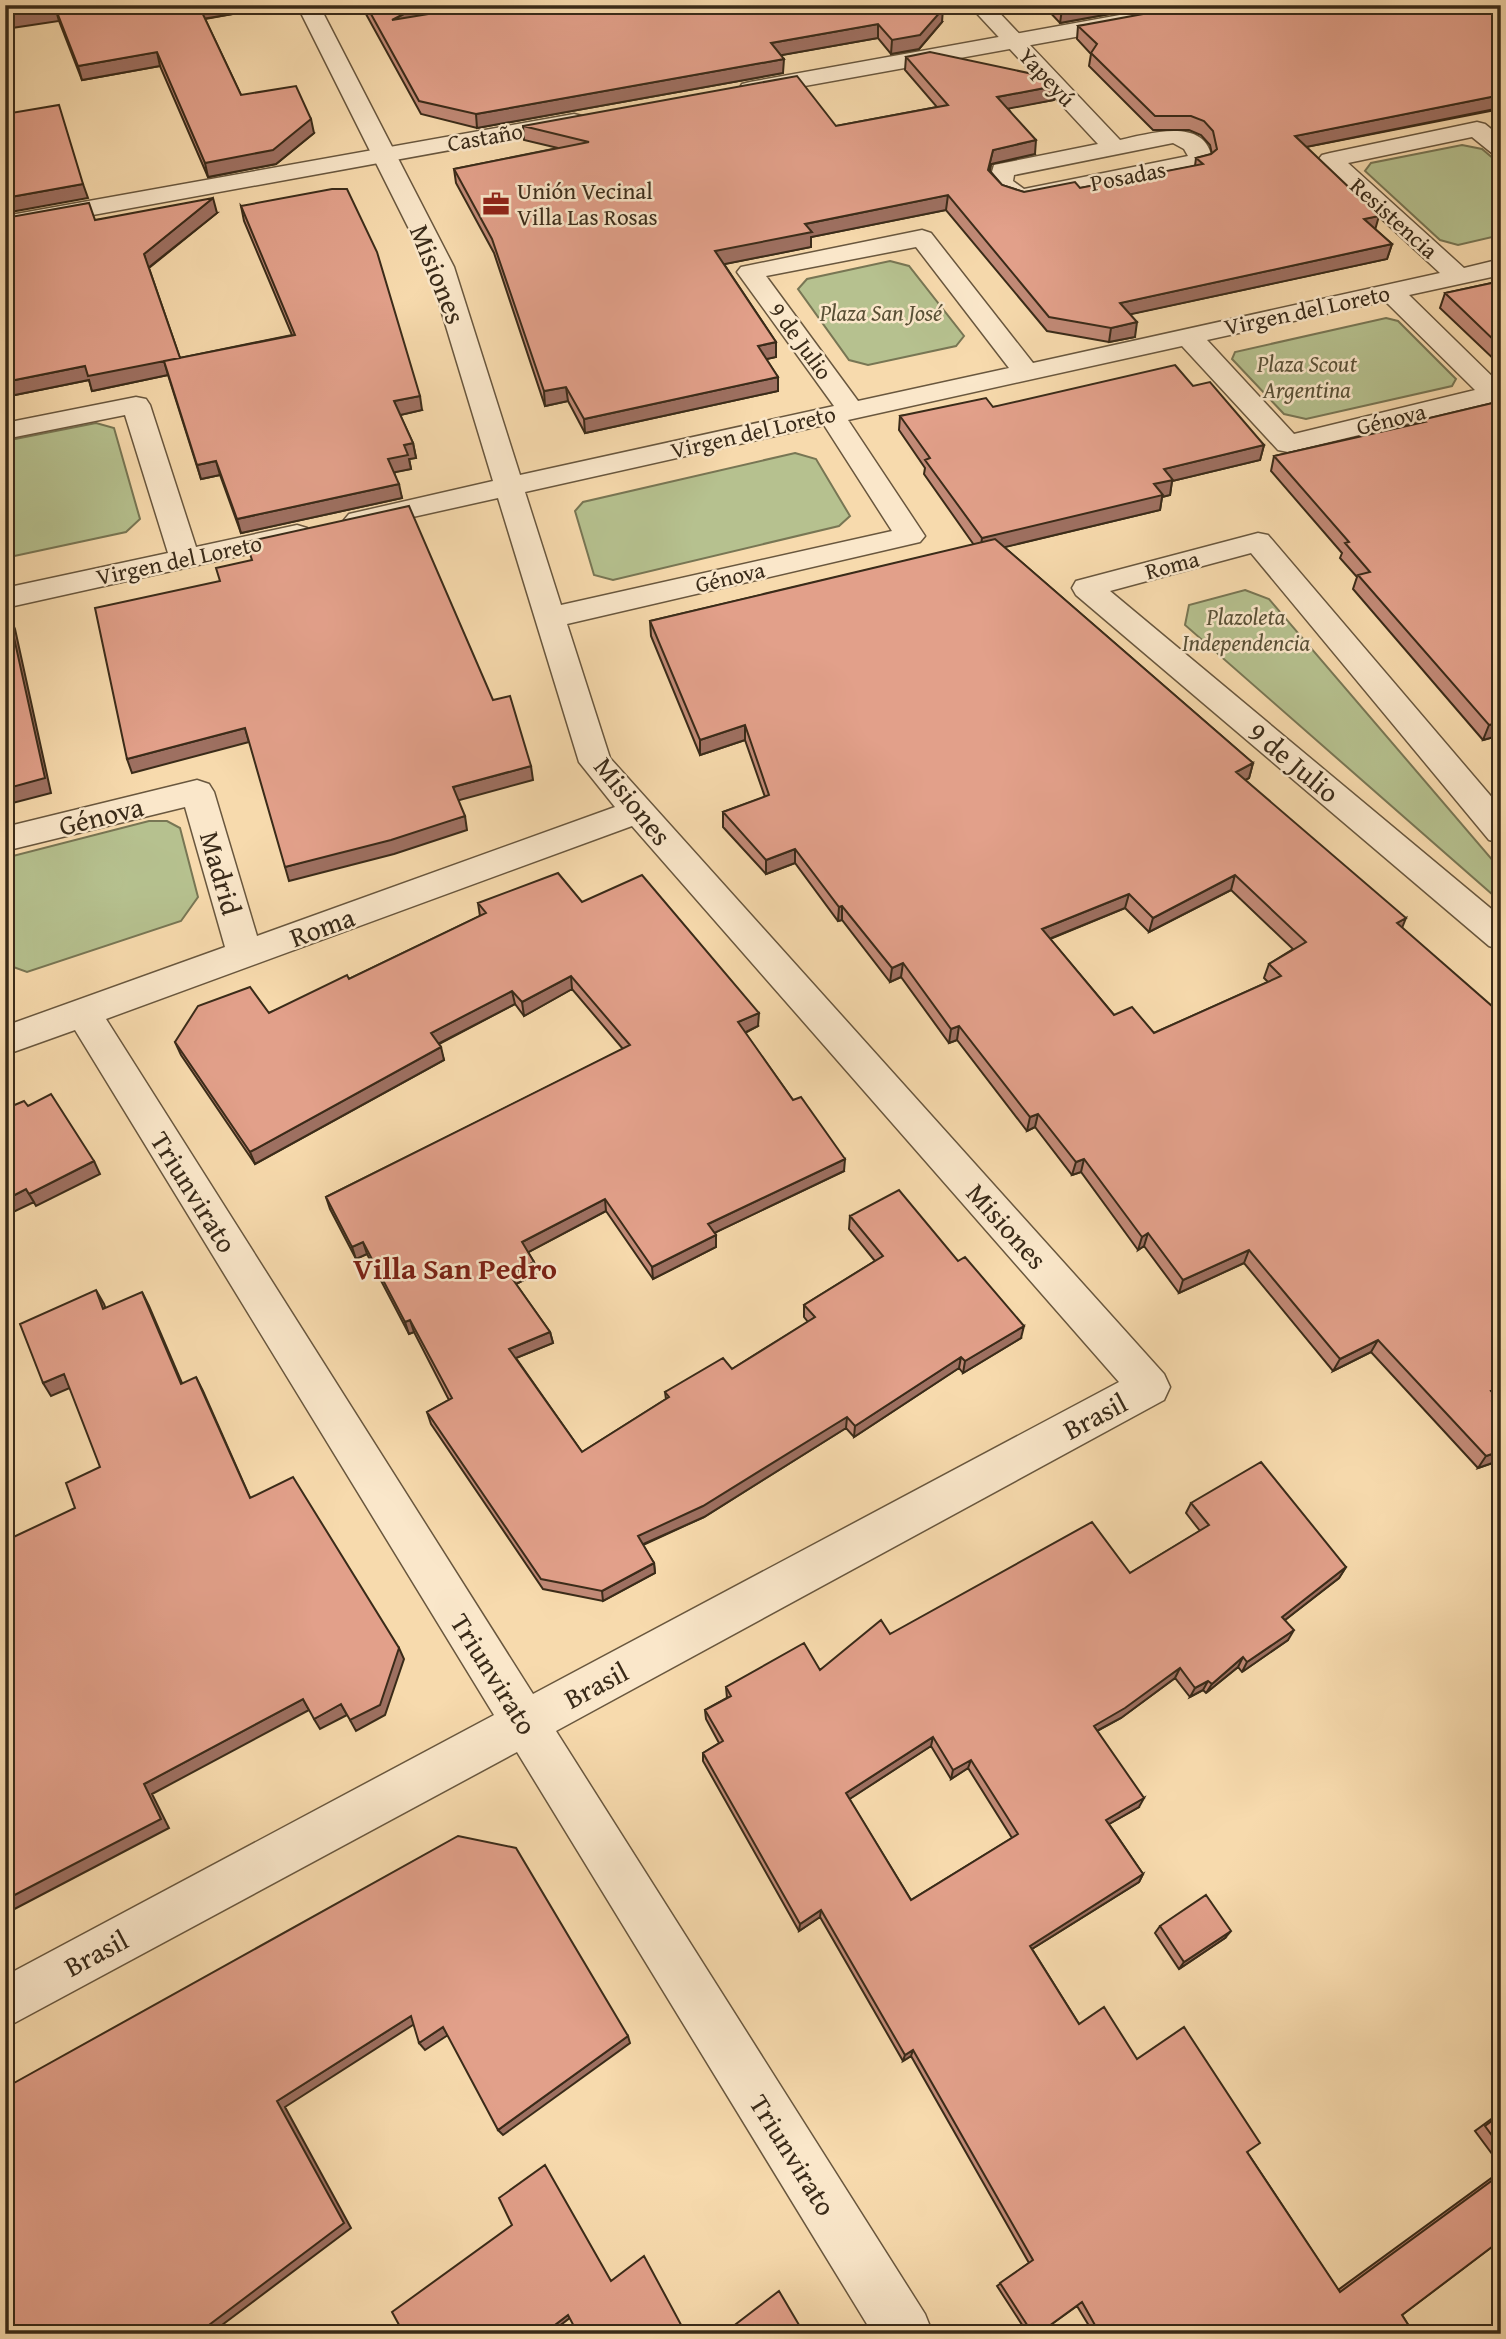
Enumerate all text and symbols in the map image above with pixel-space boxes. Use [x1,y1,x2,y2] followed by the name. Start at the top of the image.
[1011,40,1084,114] street label: Yapeyú
[445,114,525,159] street label: Castaño
[1087,152,1169,199] street label: Posadas
[1343,169,1446,266] street label: Resistencia
[517,174,658,233] place label: Unión Vecinal Villa Las Rosas
[481,189,511,219] office icon: Unión Vecinal Villa Las Rosas
[400,218,477,330] street label: Misiones
[1221,276,1393,343] street label: Virgen del Loreto
[762,295,841,386] street label: 9 de Julio
[819,296,943,329] park label: Plaza San José
[1256,347,1358,406] park label: Plaza Scout Argentina
[1353,394,1429,443] street label: Génova
[667,396,839,467] street label: Virgen del Loreto
[93,526,265,593] street label: Virgen del Loreto
[1141,541,1203,588] street label: Roma
[692,552,768,601] street label: Génova
[1182,600,1311,659] park label: Plazoleta Independencia
[1240,711,1349,812] street label: 9 de Julio
[585,747,682,854] street label: Misiones
[54,785,148,846] street label: Génova
[190,826,253,920] street label: Madrid
[284,896,361,957] street label: Roma
[141,1123,248,1260] street label: Triunvirato
[957,1173,1057,1278] street label: Misiones
[353,1246,557,1290] district label: Villa San Pedro
[1055,1382,1134,1449] street label: Brasil
[441,1605,548,1742] street label: Triunvirato
[556,1651,635,1718] street label: Brasil
[56,1919,135,1986] street label: Brasil
[740,2086,847,2223] street label: Triunvirato

